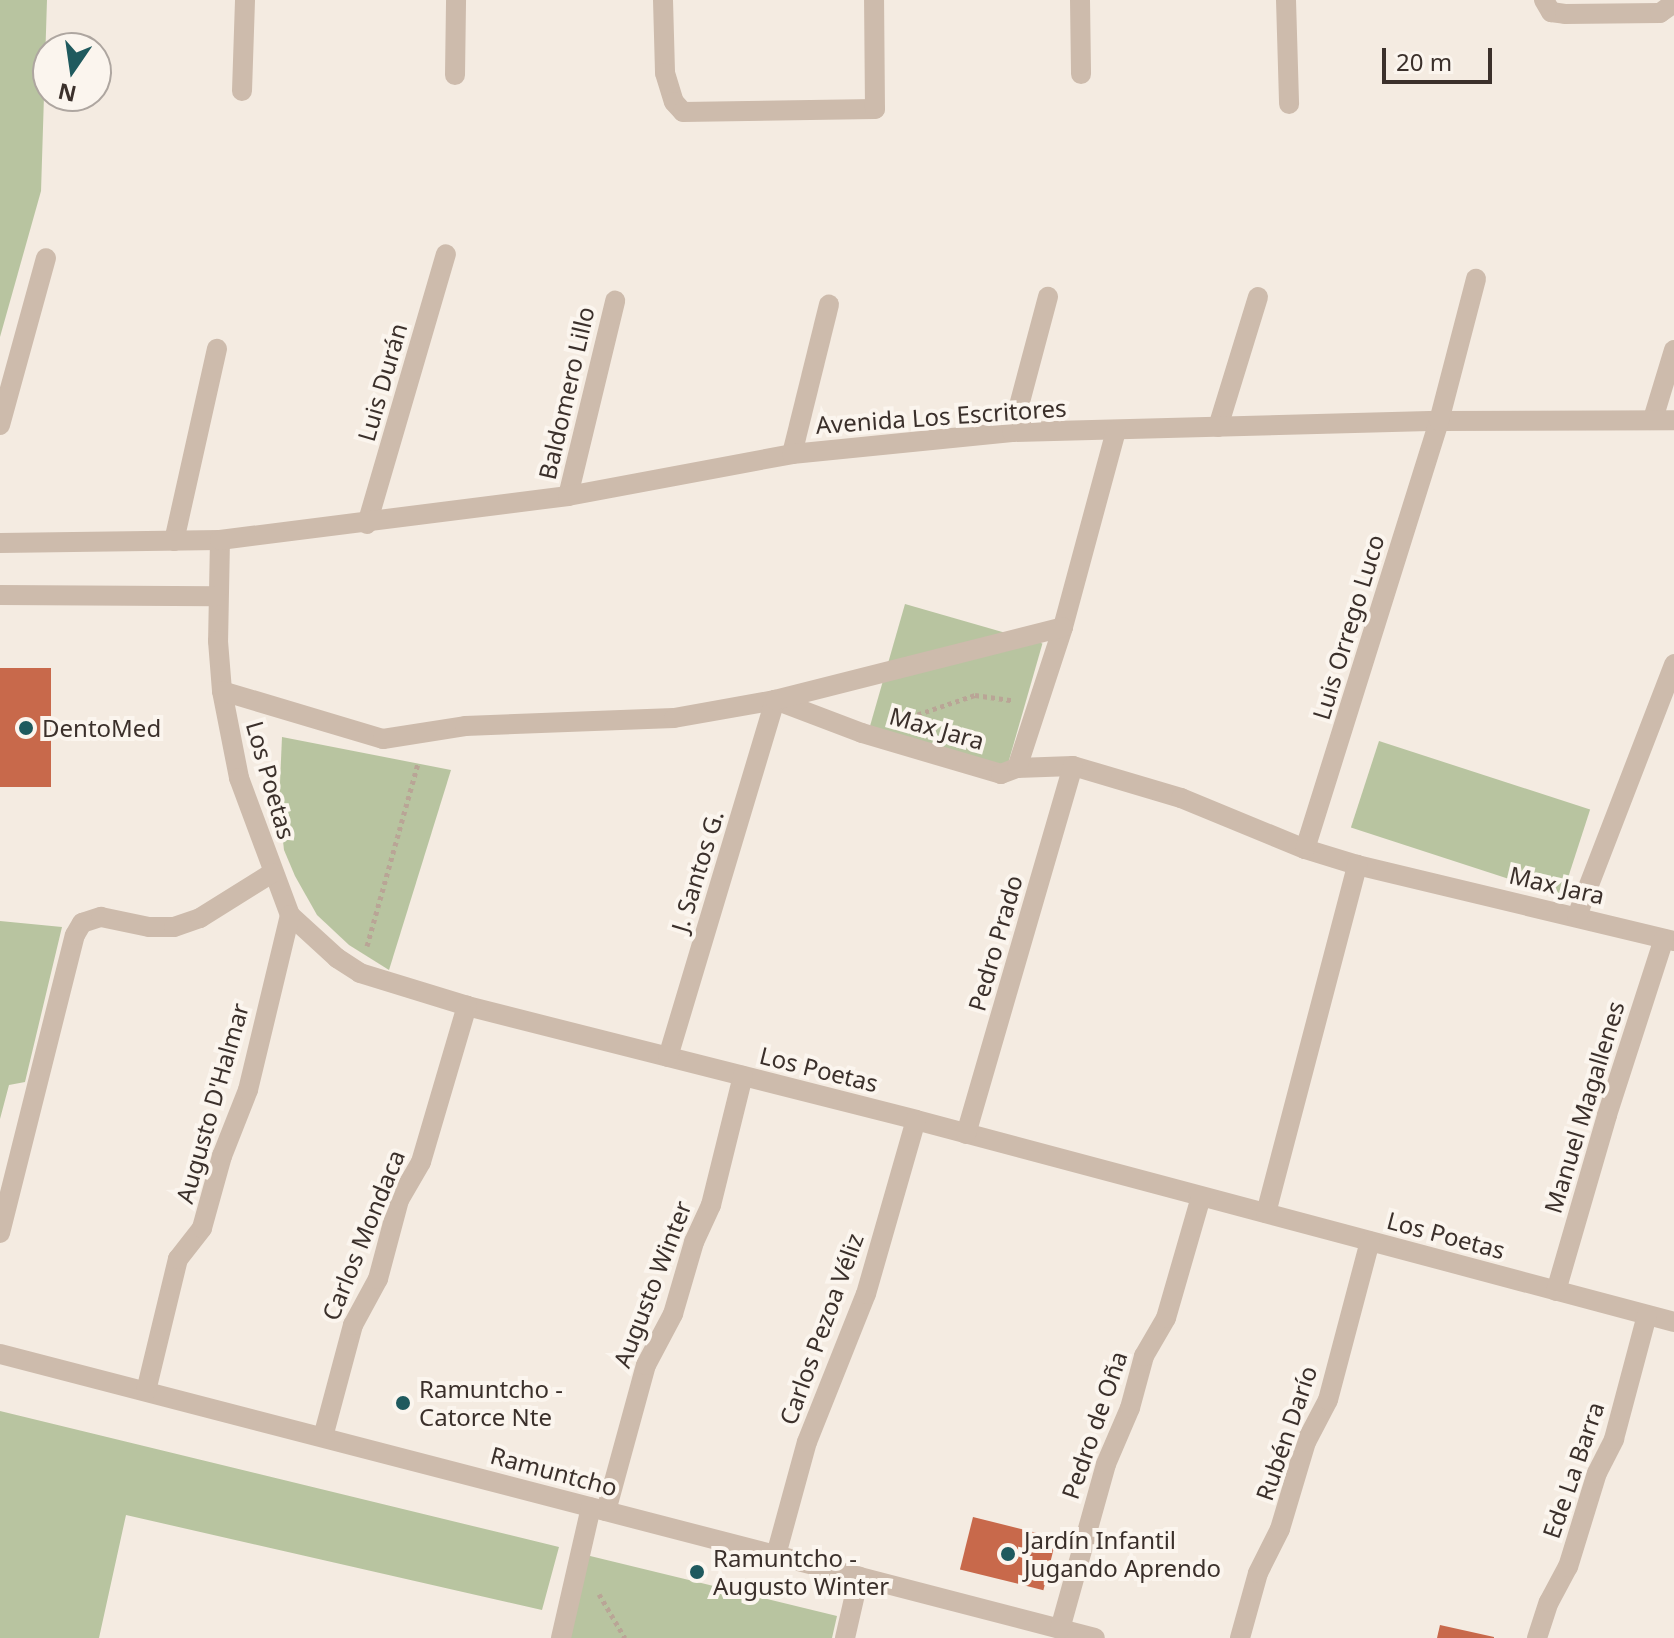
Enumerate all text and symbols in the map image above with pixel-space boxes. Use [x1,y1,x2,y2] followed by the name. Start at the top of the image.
[32,32,112,112] north arrow
[1386,32,1496,82] scale bar
[1396,45,1452,78] text: 20 m
[55,77,79,110] text: N
[532,304,600,482] street label: Baldomero Lillo
[351,320,413,444] street label: Luis Durán
[815,393,1067,439] street label: Avenida Los Escritores
[1306,531,1390,723] street label: Luis Orrego Luco
[886,701,988,755] street label: Max Jara
[42,714,161,742] place label: DentoMed
[240,718,302,842] street label: Los Poetas
[17,719,35,737] marker: DentoMed
[665,807,729,935] street label: J. Santos G.
[1506,860,1608,910] street label: Max Jara
[962,872,1028,1014] street label: Pedro Prado
[1538,998,1630,1216] street label: Manuel Magallenes
[170,1000,254,1206] street label: Augusto D'Halmar
[757,1040,881,1098] street label: Los Poetas
[316,1146,410,1324] street label: Carlos Mondaca
[607,1197,697,1371] street label: Augusto Winter
[1384,1205,1508,1265] street label: Los Poetas
[773,1229,869,1429] street label: Carlos Pezoa Véliz
[1055,1347,1133,1503] street label: Pedro de Oña
[1249,1362,1323,1504] street label: Rubén Darío
[419,1375,563,1431] place label: Ramuntcho - Catorce Nte
[394,1394,412,1412] marker: Ramuntcho - Catorce Nte
[1536,1398,1610,1542] street label: Ede La Barra
[487,1440,621,1502] street label: Ramuntcho
[1024,1526,1221,1582] place label: Jardín Infantil Jugando Aprendo
[713,1544,889,1600] place label: Ramuntcho - Augusto Winter
[999,1545,1017,1563] marker: Jardín Infantil Jugando Aprendo
[688,1563,706,1581] marker: Ramuntcho - Augusto Winter

